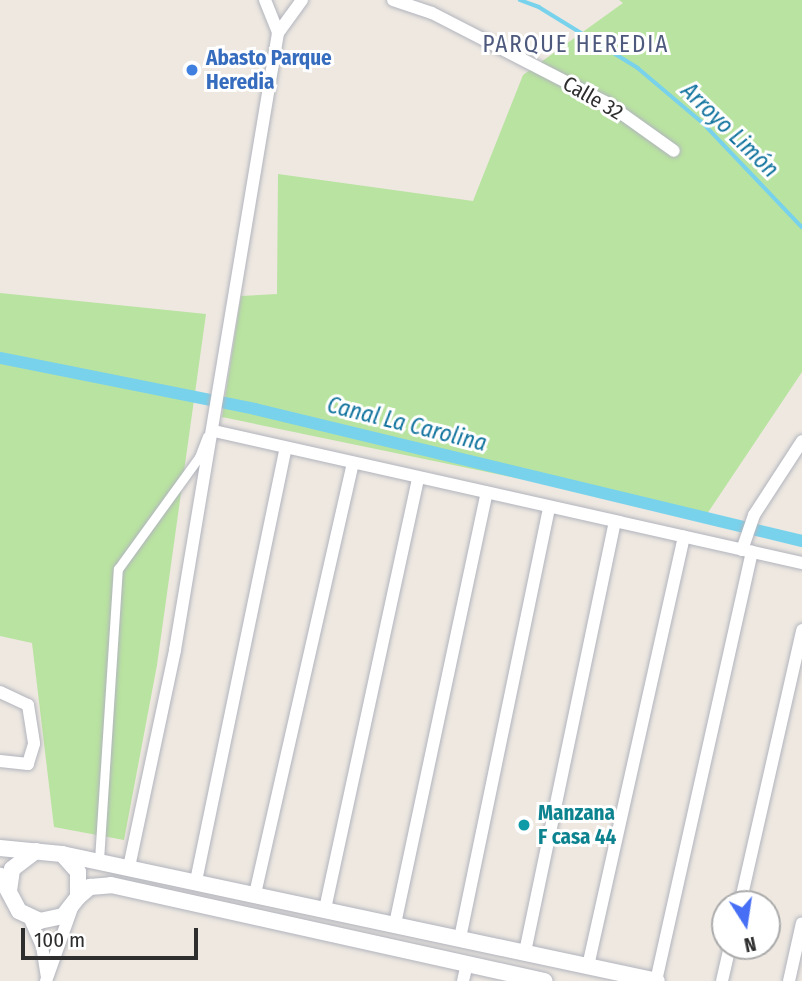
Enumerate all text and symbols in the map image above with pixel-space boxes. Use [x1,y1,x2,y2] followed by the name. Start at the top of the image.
[484,30,668,58] district label: PARQUE HEREDIA
[206,45,332,95] place label: Abasto Parque Heredia
[184,62,200,78] marker: Abasto Parque Heredia
[558,71,628,125] street label: Calle 32
[676,77,784,183] water label: Arroyo Limón
[324,391,490,457] water label: Canal La Carolina
[538,800,616,850] place label: Manzana F casa 44
[516,817,532,833] marker: Manzana F casa 44
[711,890,781,960] north arrow
[24,914,201,958] scale bar
[34,927,85,953] text: 100 m
[742,932,758,957] text: N

